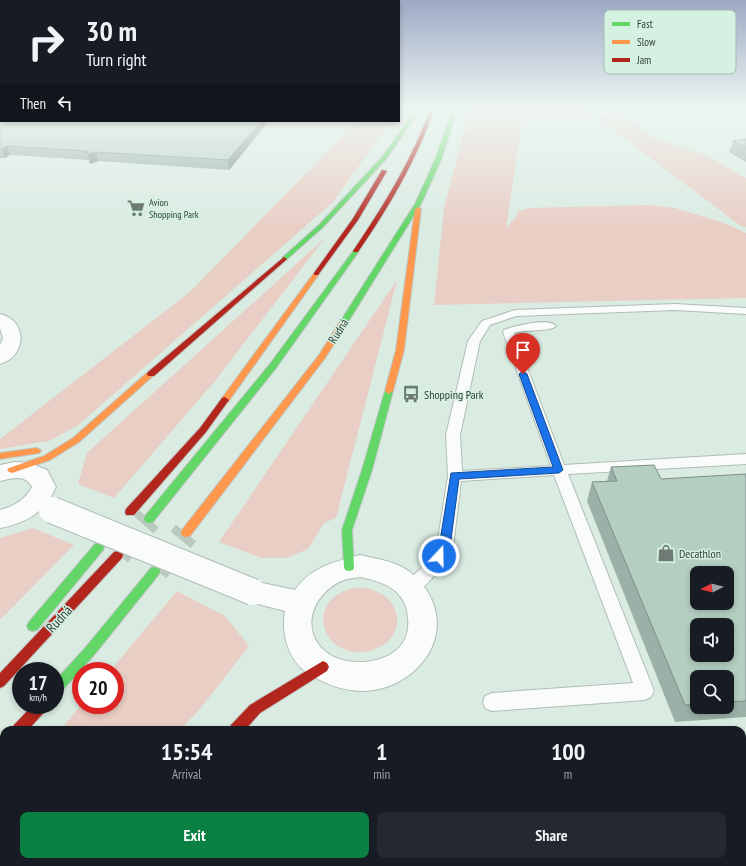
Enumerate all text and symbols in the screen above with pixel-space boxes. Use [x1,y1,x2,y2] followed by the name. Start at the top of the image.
[604,10,736,74] legend
[86,12,137,49] text: 30 m
[20,16,72,68] icon: right
[637,17,653,31] text: Fast
[637,35,656,49] text: Slow
[86,48,146,71] text: Turn right
[636,53,651,67] text: Jam
[54,92,76,114] icon: left
[20,94,46,113] text: Then
[149,196,199,221] place label: Avion Shopping Park
[126,198,146,218] supermarket icon: Avion Shopping Park
[325,316,351,346] street label: Rudná
[506,333,540,374] pin
[512,339,534,361] icon: arrive
[401,384,421,404] bus stop icon: Shopping Park
[424,387,484,402] place label: Shopping Park
[418,535,460,577] position arrow
[656,543,676,563] shop icon: Decathlon
[679,546,721,561] place label: Decathlon
[690,566,734,610] north arrow
[690,566,734,714] map controls
[42,602,76,636] street label: Rudná
[690,618,734,662] button: sound
[72,662,124,714] speed limit sign: 20
[28,670,48,696] text: 17
[690,670,734,714] button: search
[29,691,47,704] text: km/h
[161,736,213,767] text: 15:54
[376,736,387,767] text: 1
[551,736,585,767] text: 100
[172,766,201,783] text: Arrival
[373,766,390,783] text: min
[564,766,572,783] text: m
[20,812,369,858] button: Exit
[377,812,726,858] button: Share

